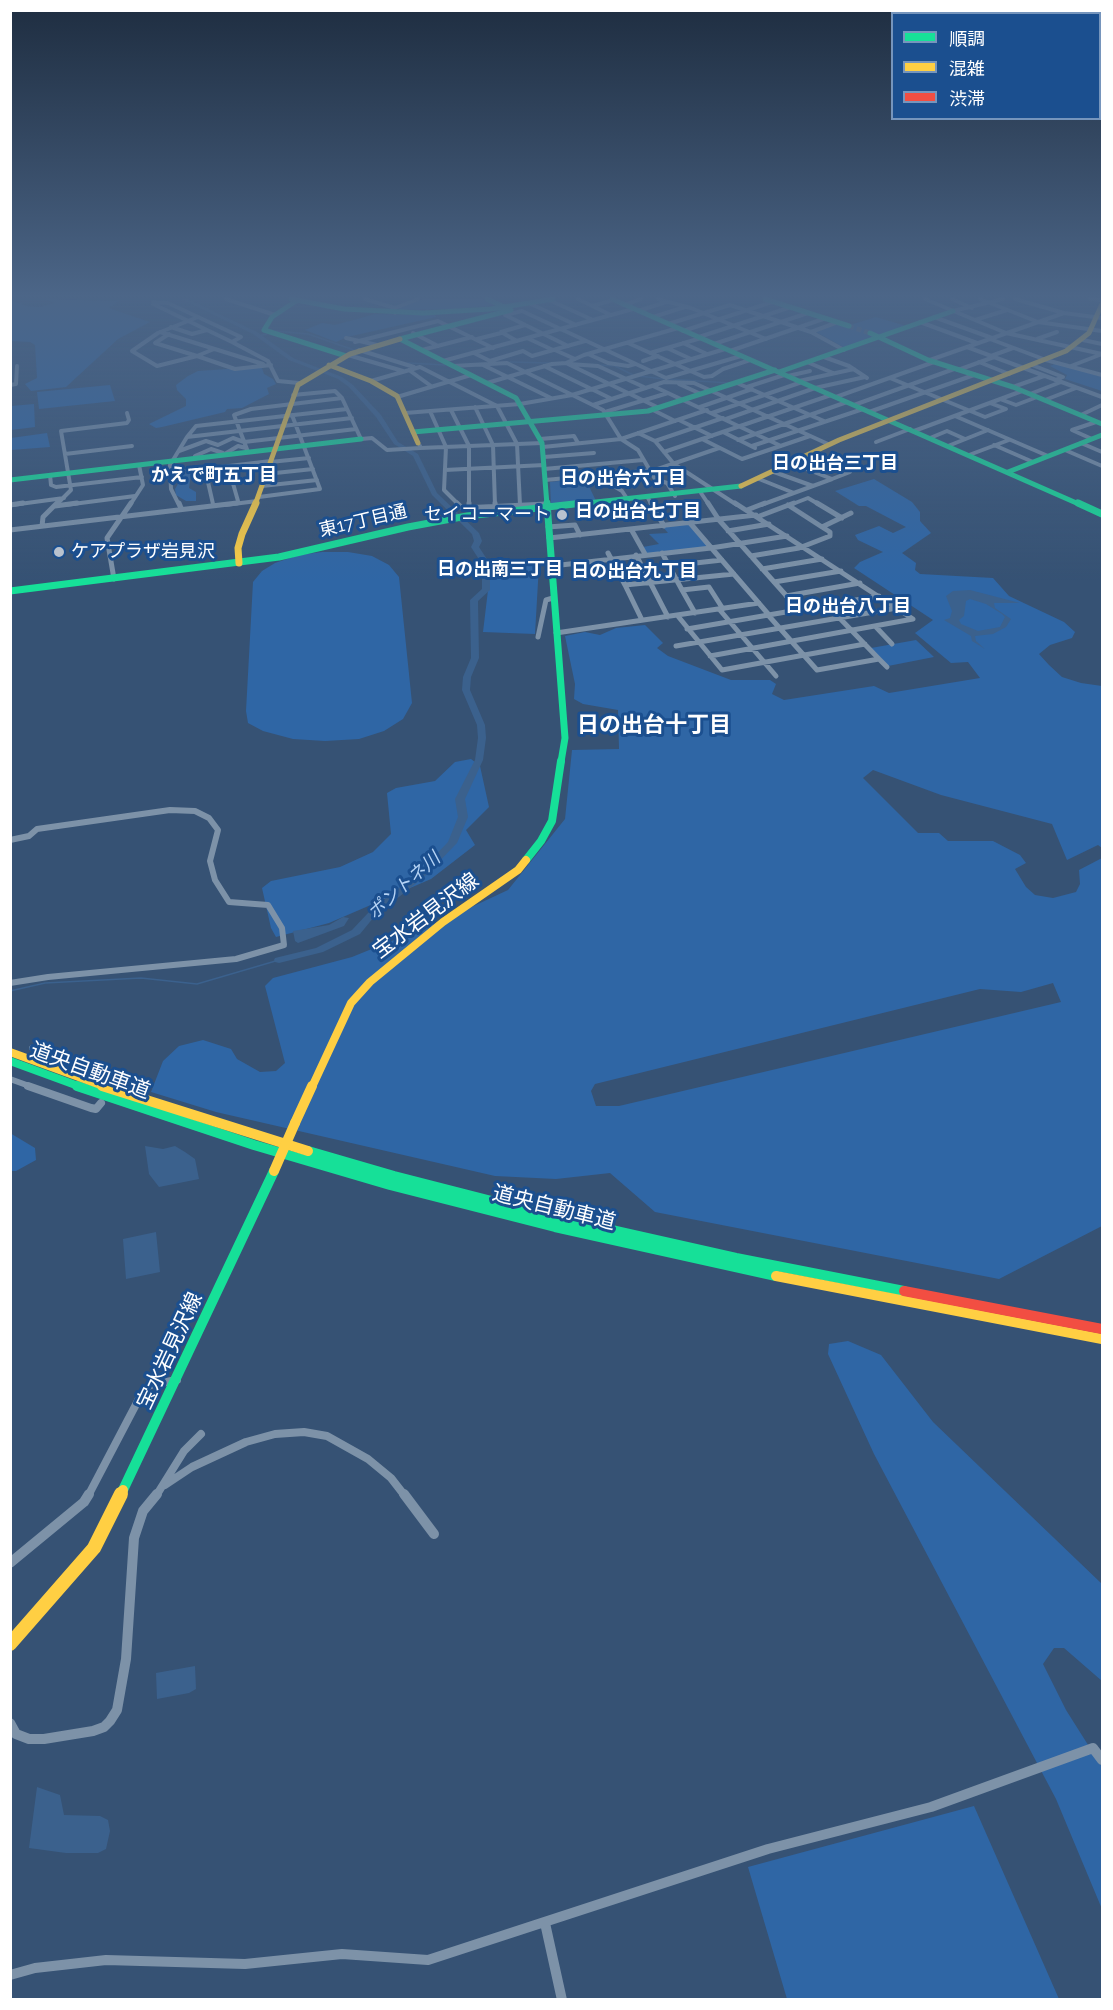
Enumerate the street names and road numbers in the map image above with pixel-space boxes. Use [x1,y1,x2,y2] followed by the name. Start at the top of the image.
[317,500,409,542] street label: 東17丁目通
[368,868,484,964] street label: 宝水岩見沢線
[26,1038,154,1104] street label: 道央自動車道
[490,1181,618,1235] street label: 道央自動車道
[132,1289,208,1413] street label: 宝水岩見沢線

